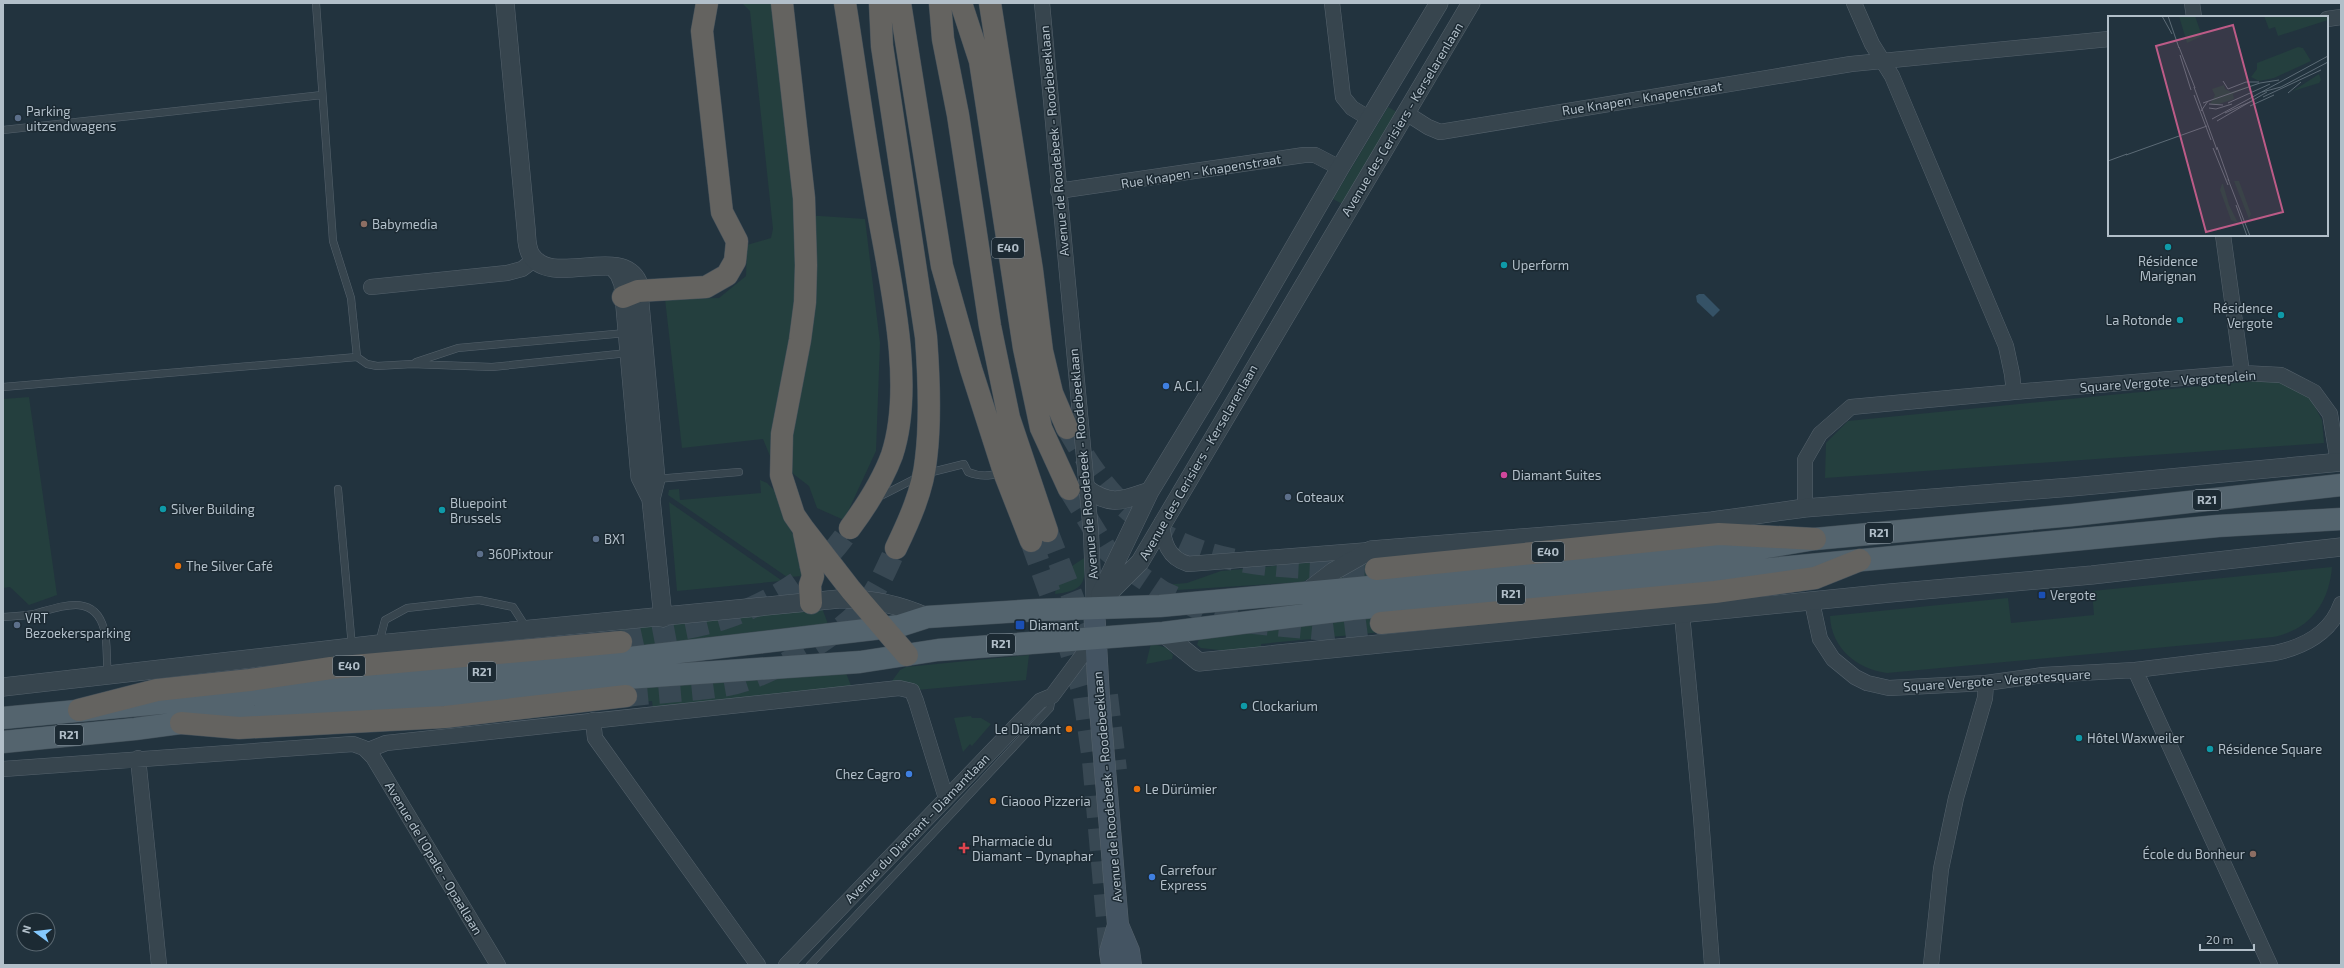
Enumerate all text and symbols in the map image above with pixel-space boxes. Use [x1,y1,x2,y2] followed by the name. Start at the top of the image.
[2108,16,2328,236] inset map
[1338,19,1466,219] street label: Avenue des Cerisiers - Kerselarenlaan
[1036,25,1072,257] street label: Avenue de Roodebeek - Roodebeeklaan
[1561,77,1723,119] street label: Rue Knapen - Knapenstraat
[26,103,116,134] place label: Parking uitzendwagens
[13,113,23,123] marker: Parking uitzendwagens
[1120,150,1282,192] street label: Rue Knapen - Knapenstraat
[372,216,438,232] place label: Babymedia
[359,219,369,229] marker: Babymedia
[992,238,1024,258] road number: E40
[2163,242,2173,252] marker: Résidence Marignan
[2138,253,2198,284] place label: Résidence Marignan
[1512,257,1569,273] place label: Uperform
[1499,260,1509,270] marker: Uperform
[2213,300,2273,331] place label: Résidence Vergote
[2276,310,2286,320] marker: Résidence Vergote
[2106,312,2172,328] place label: La Rotonde
[2175,315,2185,325] marker: La Rotonde
[1065,348,1101,580] street label: Avenue de Roodebeek - Roodebeeklaan
[1135,361,1261,563] street label: Avenue des Cerisiers - Kerselarenlaan
[2079,367,2257,395] street label: Square Vergote - Vergoteplein
[1174,378,1202,394] place label: A.C.I.
[1161,381,1171,391] marker: A.C.I.
[1512,467,1601,483] place label: Diamant Suites
[1499,470,1509,480] marker: Diamant Suites
[1296,489,1344,505] place label: Coteaux
[2193,490,2221,510] road number: R21
[1283,492,1293,502] marker: Coteaux
[450,495,507,526] place label: Bluepoint Brussels
[171,501,255,517] place label: Silver Building
[158,504,168,514] marker: Silver Building
[437,505,447,515] marker: Bluepoint Brussels
[1865,523,1893,543] road number: R21
[604,531,625,547] place label: BX1
[591,534,601,544] marker: BX1
[1532,542,1564,562] road number: E40
[488,546,553,562] place label: 360Pixtour
[475,549,485,559] marker: 360Pixtour
[186,558,273,574] place label: The Silver Café
[173,561,183,571] marker: The Silver Café
[1497,584,1525,604] road number: R21
[2050,587,2096,603] place label: Vergote
[2037,590,2047,600] marker: Vergote
[25,610,131,641] place label: VRT Bezoekersparking
[1029,617,1079,633] place label: Diamant
[1014,619,1026,631] marker: Diamant
[12,620,22,630] marker: VRT Bezoekersparking
[987,634,1015,654] road number: R21
[333,656,365,676] road number: E40
[468,662,496,682] road number: R21
[1903,665,2091,695] street label: Square Vergote - Vergotesquare
[1089,671,1125,903] street label: Avenue de Roodebeek - Roodebeeklaan
[1252,698,1318,714] place label: Clockarium
[1239,701,1249,711] marker: Clockarium
[994,721,1061,737] place label: Le Diamant
[1064,724,1074,734] marker: Le Diamant
[55,725,83,745] road number: R21
[2087,730,2184,746] place label: Hôtel Waxweiler
[2074,733,2084,743] marker: Hôtel Waxweiler
[2218,741,2322,757] place label: Résidence Square
[2205,744,2215,754] marker: Résidence Square
[841,750,993,906] street label: Avenue du Diamant - Diamantlaan
[835,766,901,782] place label: Chez Cagro
[904,769,914,779] marker: Chez Cagro
[382,778,486,938] street label: Avenue de l'Opale - Opaallaan
[1145,781,1217,797] place label: Le Dürümier
[1132,784,1142,794] marker: Le Dürümier
[1001,793,1091,809] place label: Ciaooo Pizzeria
[988,796,998,806] marker: Ciaooo Pizzeria
[972,833,1093,864] place label: Pharmacie du Diamant – Dynaphar
[959,843,969,853] marker: Pharmacie du Diamant – Dynaphar
[2142,845,2245,862] place label: École du Bonheur
[2248,849,2258,859] marker: École du Bonheur
[1160,862,1217,893] place label: Carrefour Express
[1147,872,1157,882] marker: Carrefour Express
[16,912,56,952] north arrow
[19,924,33,935] text: N
[2200,926,2254,952] scale bar
[2206,932,2233,946] text: 20 m

